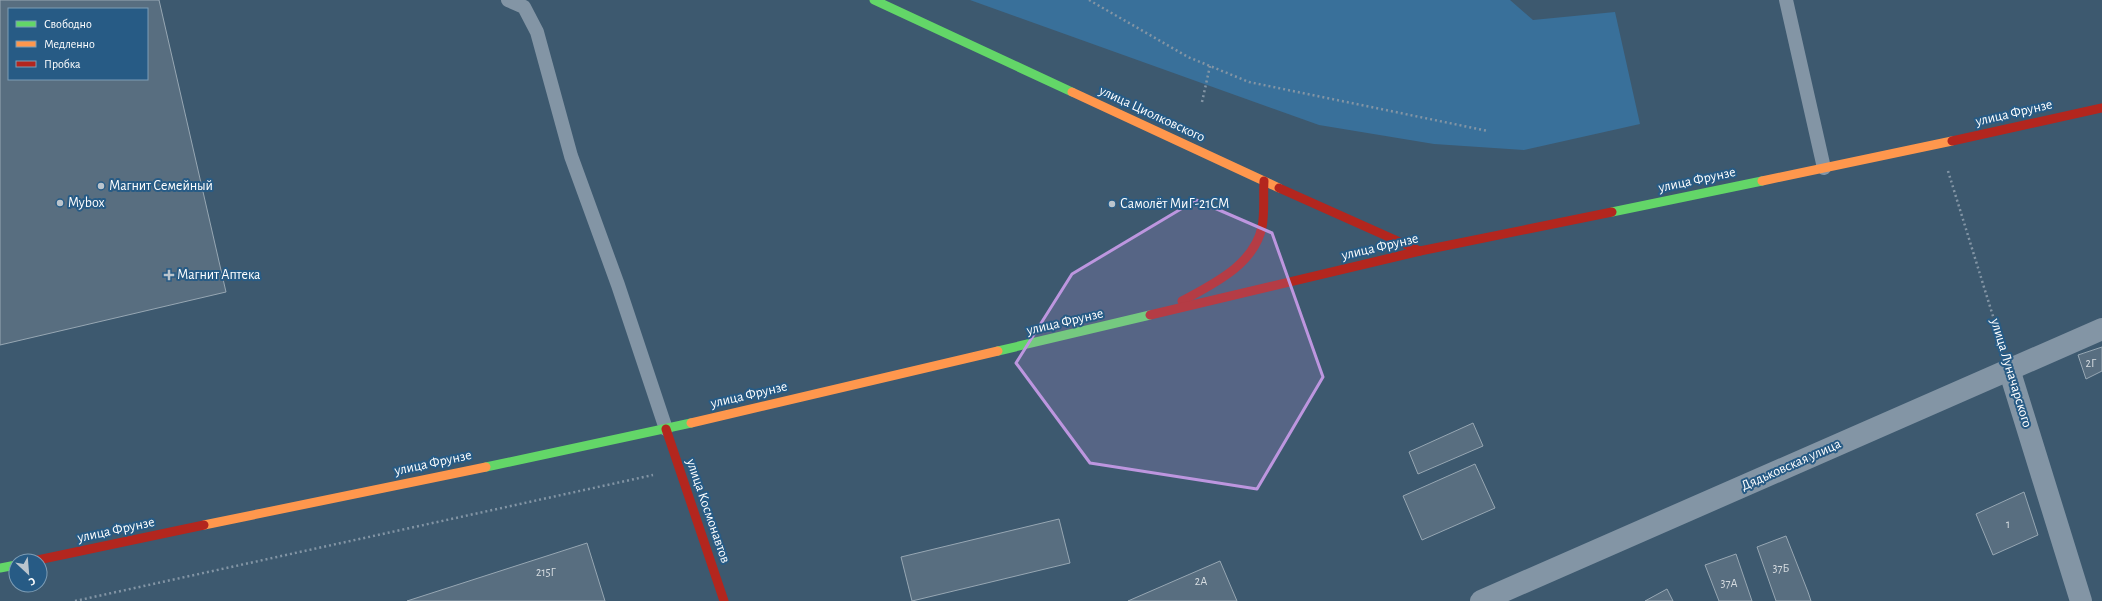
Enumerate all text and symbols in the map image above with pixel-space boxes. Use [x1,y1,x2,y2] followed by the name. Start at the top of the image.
[8,8,148,80] legend
[44,18,92,30] text: Свободно
[44,38,95,50] text: Медленно
[44,58,81,70] text: Пробка
[1096,83,1207,145] street label: улица Циолковского
[1973,97,2054,129] street label: улица Фрунзе
[1656,165,1737,195] street label: улица Фрунзе
[109,179,213,193] place label: Магнит Семейный
[96,181,106,191] marker: Магнит Семейный
[68,196,105,210] place label: Mybox
[1120,197,1230,211] place label: Самолёт МиГ-21СМ
[55,198,65,208] marker: Mybox
[1107,199,1117,209] marker: Самолёт МиГ-21СМ
[1339,231,1420,263] street label: улица Фрунзе
[177,268,261,282] place label: Магнит Аптека
[164,270,174,280] marker: Магнит Аптека
[1024,306,1105,338] street label: улица Фрунзе
[1987,316,2034,429] street label: улица Луначарского
[2086,357,2097,369] house number: 2Г
[708,379,789,411] street label: улица Фрунзе
[1739,436,1844,493] street label: Дядьковская улица
[392,448,473,478] street label: улица Фрунзе
[683,456,732,565] street label: улица Космонавтов
[75,515,156,545] street label: улица Фрунзе
[2006,518,2010,530] house number: 1
[8,553,48,593] north arrow
[1773,562,1790,574] house number: 37Б
[536,566,557,578] house number: 215Г
[27,575,37,588] text: С
[1195,575,1207,587] house number: 2А
[1720,577,1738,589] house number: 37А

